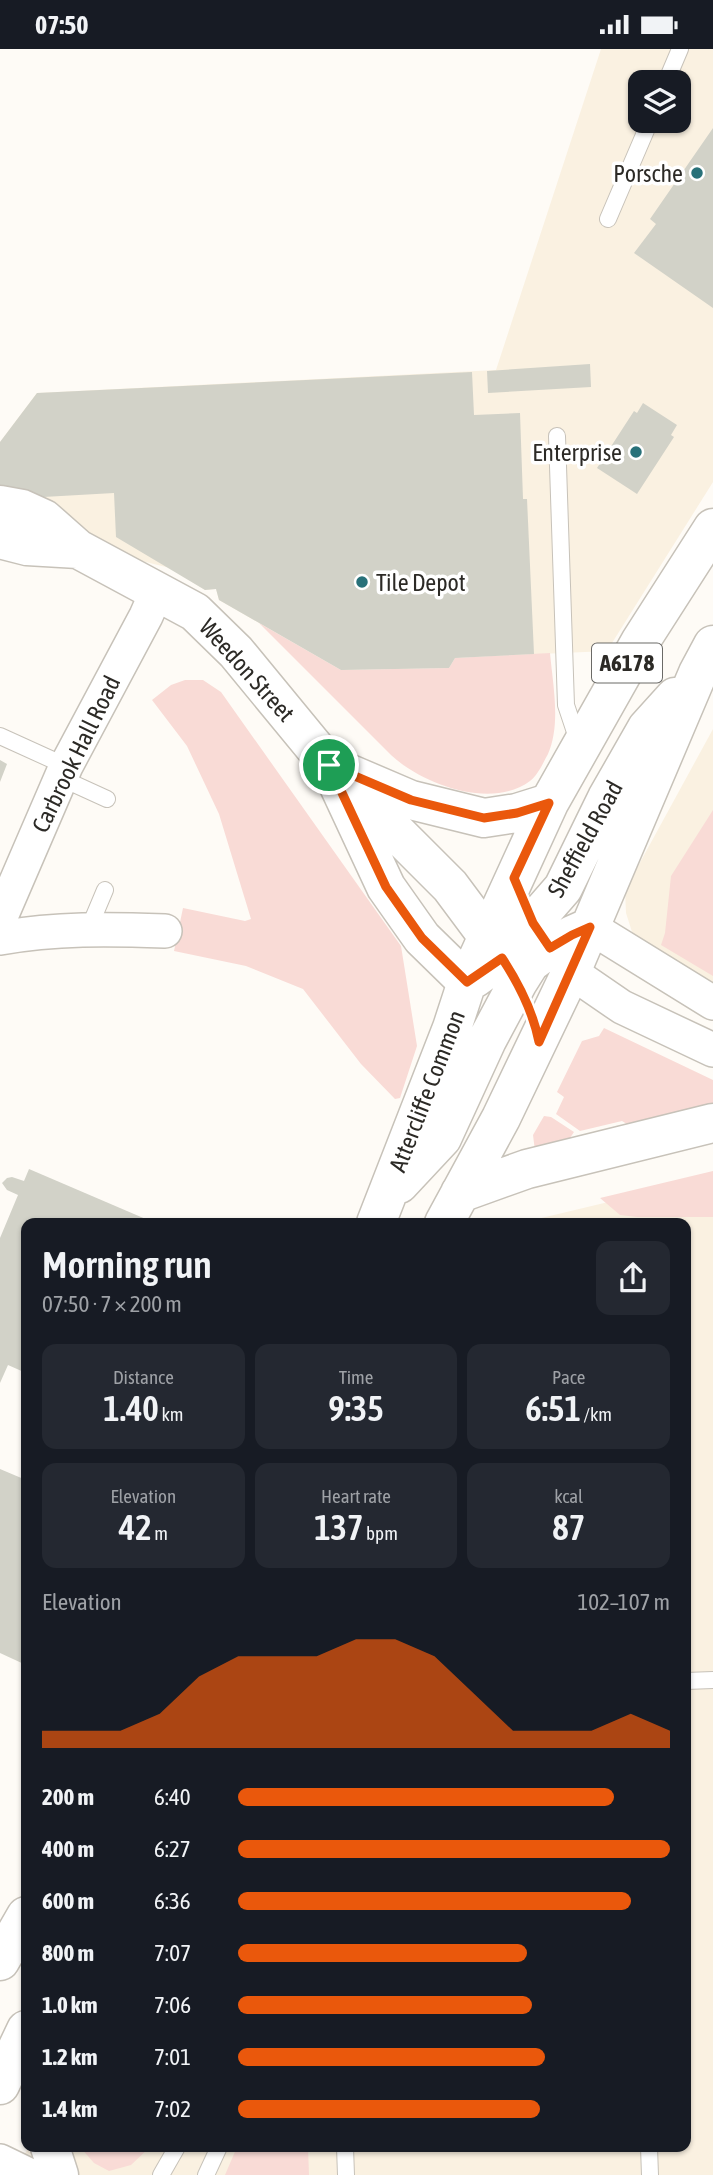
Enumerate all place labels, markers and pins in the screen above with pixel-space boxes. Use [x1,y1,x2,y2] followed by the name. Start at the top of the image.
[613,160,683,187] place label: Porsche
[689,165,705,181] marker: Porsche
[532,439,622,466] place label: Enterprise
[628,444,644,460] marker: Enterprise
[376,569,466,596] place label: Tile Depot
[354,574,370,590] marker: Tile Depot
[299,735,359,795] pin

